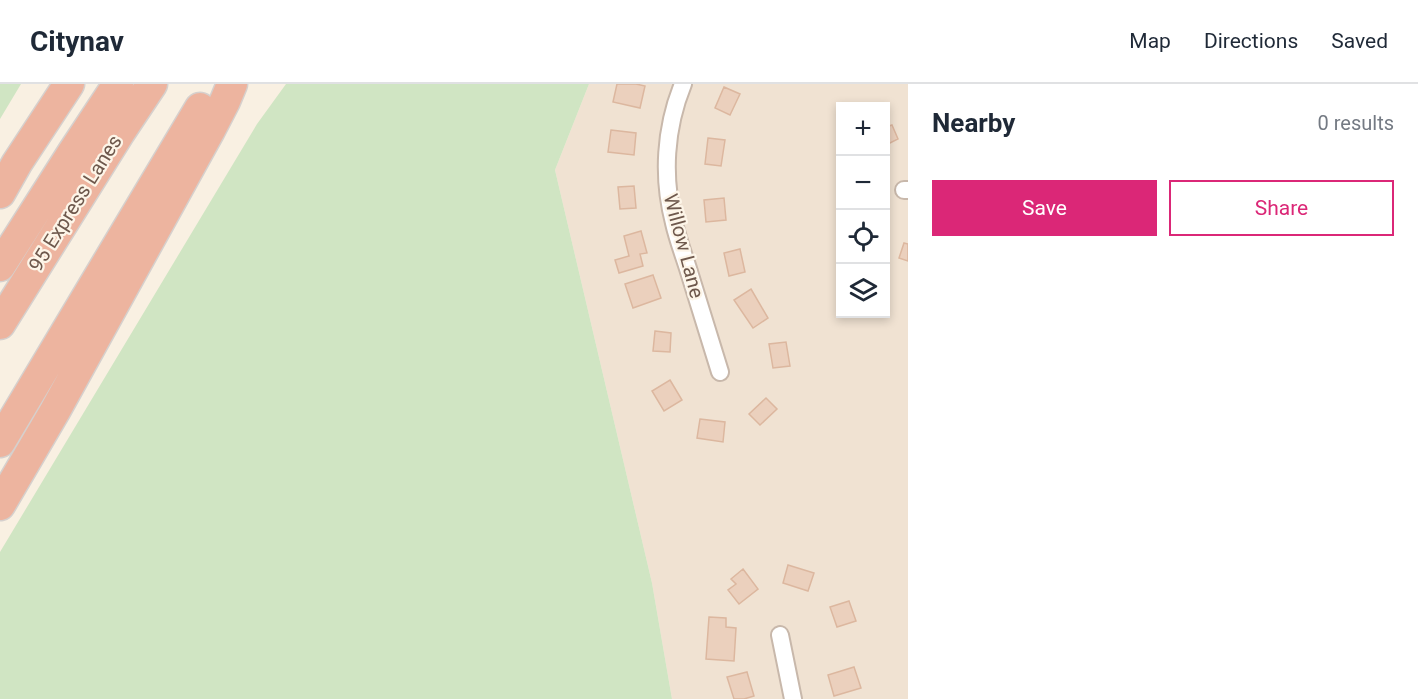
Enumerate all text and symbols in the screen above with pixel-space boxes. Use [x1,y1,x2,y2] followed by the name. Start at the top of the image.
[30,25,124,58] text: Citynav
[1129,29,1171,53] text: Map
[1204,29,1298,53] text: Directions
[1331,29,1388,53] text: Saved
[836,102,890,318] map controls
[836,102,890,156] button: +
[932,108,1015,138] text: Nearby
[1318,111,1394,135] text: 0 results
[23,130,127,276] street label: 95 Express Lanes
[836,156,890,210] button: −
[932,180,1157,236] button: Save
[1169,180,1394,236] button: Share
[659,191,709,301] street label: Willow Lane
[836,210,890,264] button: locate
[836,264,890,318] button: layers

